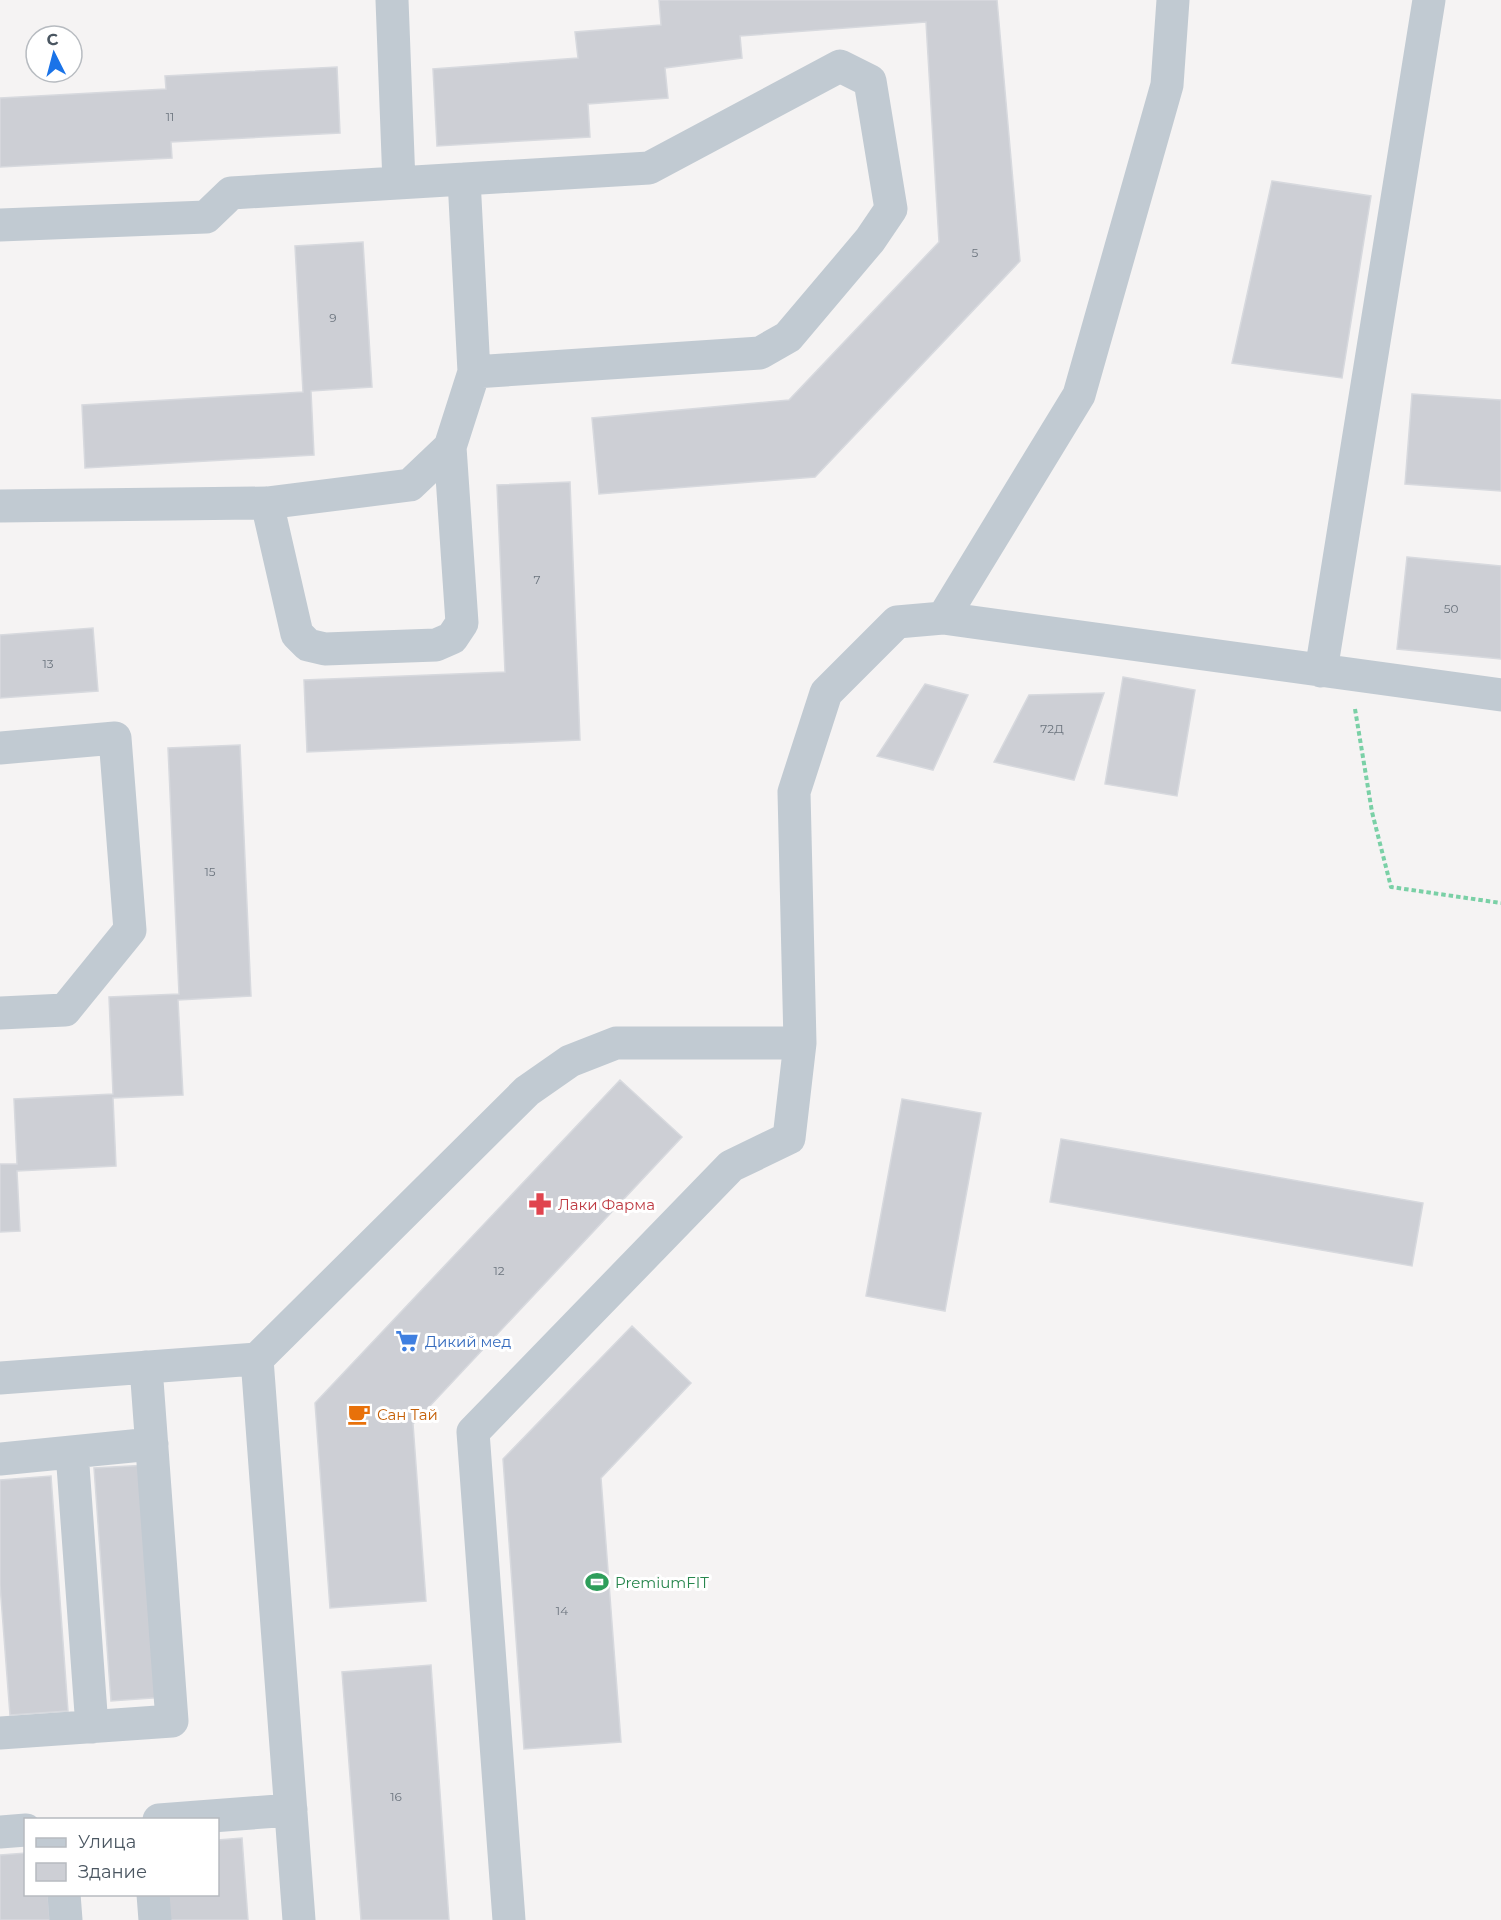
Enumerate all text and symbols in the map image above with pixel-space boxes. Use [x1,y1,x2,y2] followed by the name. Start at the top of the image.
[24,24,84,84] north arrow
[46,29,60,50] text: С
[166,109,174,124] house number: 11
[972,245,979,260] house number: 5
[329,310,337,325] house number: 9
[533,572,541,587] house number: 7
[1444,601,1458,616] house number: 50
[42,656,54,671] house number: 13
[1040,721,1064,736] house number: 72Д
[204,864,216,879] house number: 15
[527,1191,553,1217] pharmacy icon: Лаки Фарма
[558,1195,655,1214] place label: Лаки Фарма
[493,1263,505,1278] house number: 12
[394,1328,420,1354] supermarket icon: Дикий мед
[425,1332,511,1351] place label: Дикий мед
[346,1401,372,1427] cafe icon: Сан Тай
[377,1405,438,1424] place label: Сан Тай
[584,1569,610,1595] sports icon: PremiumFIT
[615,1573,709,1592] place label: PremiumFIT
[556,1603,568,1618] house number: 14
[390,1789,402,1804] house number: 16
[24,1818,219,1896] legend
[78,1831,136,1853] text: Улица
[78,1861,147,1883] text: Здание

